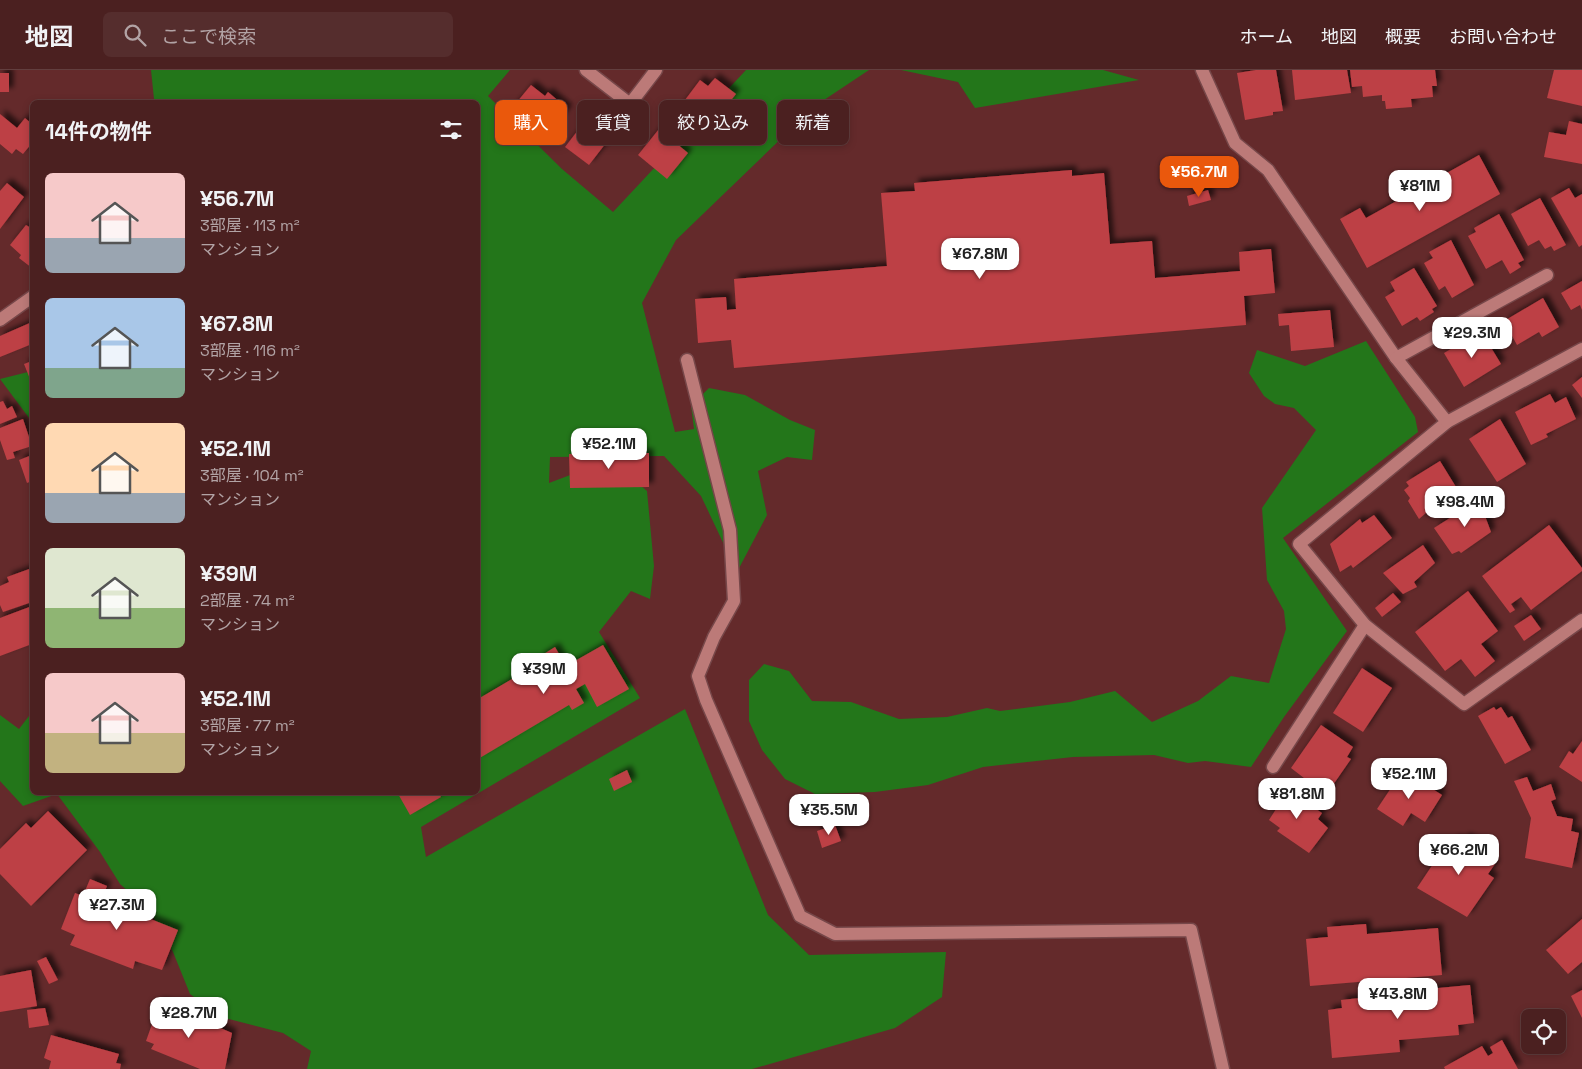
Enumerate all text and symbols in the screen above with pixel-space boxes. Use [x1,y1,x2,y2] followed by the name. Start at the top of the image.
[103,12,453,57] search box
[25,21,73,52] text: 地図
[121,21,149,49] icon: search
[161,24,256,49] text: ここで検索
[1240,25,1293,48] text: ホーム
[1321,25,1357,48] text: 地図
[1385,25,1421,48] text: 概要
[1449,25,1557,48] text: お問い合わせ
[495,100,567,145] chip: 購入
[577,100,649,145] chip: 賃貸
[659,100,767,145] chip: 絞り込み
[777,100,849,145] chip: 新着
[437,116,465,144] icon: filters
[45,118,152,145] text: 14件の物件
[1158,156,1240,198] pin: ¥56.7M
[1171,161,1227,182] text: ¥56.7M
[1390,170,1450,212] pin: ¥81M
[1400,175,1440,196] text: ¥81M
[200,185,274,212] text: ¥56.7M
[85,193,145,253] icon: home
[200,215,300,236] text: 3部屋 · 113 m²
[939,238,1021,280] pin: ¥67.8M
[200,239,280,260] text: マンション
[952,243,1008,264] text: ¥67.8M
[200,310,273,337] text: ¥67.8M
[1431,316,1513,359] pin: ¥29.3M
[85,318,145,378] icon: home
[1443,322,1501,343] text: ¥29.3M
[200,340,300,361] text: 3部屋 · 116 m²
[200,364,280,385] text: マンション
[568,428,650,470] pin: ¥52.1M
[582,433,636,454] text: ¥52.1M
[200,435,271,462] text: ¥52.1M
[85,443,145,503] icon: home
[200,465,304,486] text: 3部屋 · 104 m²
[1424,486,1506,528] pin: ¥98.4M
[200,489,280,510] text: マンション
[1436,491,1494,512] text: ¥98.4M
[200,560,257,587] text: ¥39M
[85,568,145,628] icon: home
[200,590,295,611] text: 2部屋 · 74 m²
[200,614,280,635] text: マンション
[514,652,574,695] pin: ¥39M
[522,658,566,679] text: ¥39M
[200,685,271,712] text: ¥52.1M
[85,693,145,753] icon: home
[200,715,295,736] text: 3部屋 · 77 m²
[200,739,280,760] text: マンション
[1368,758,1450,800] pin: ¥52.1M
[1382,763,1436,784] text: ¥52.1M
[1256,778,1338,820] pin: ¥81.8M
[1269,783,1325,804] text: ¥81.8M
[788,794,870,836] pin: ¥35.5M
[800,799,858,820] text: ¥35.5M
[1418,834,1500,876] pin: ¥66.2M
[1430,839,1488,860] text: ¥66.2M
[76,888,158,931] pin: ¥27.3M
[89,894,145,915] text: ¥27.3M
[1357,978,1439,1020] pin: ¥43.8M
[1369,983,1427,1004] text: ¥43.8M
[148,996,230,1039] pin: ¥28.7M
[161,1002,217,1023] text: ¥28.7M
[1521,1009,1566,1054] map controls
[1521,1009,1566,1054] button: locate

